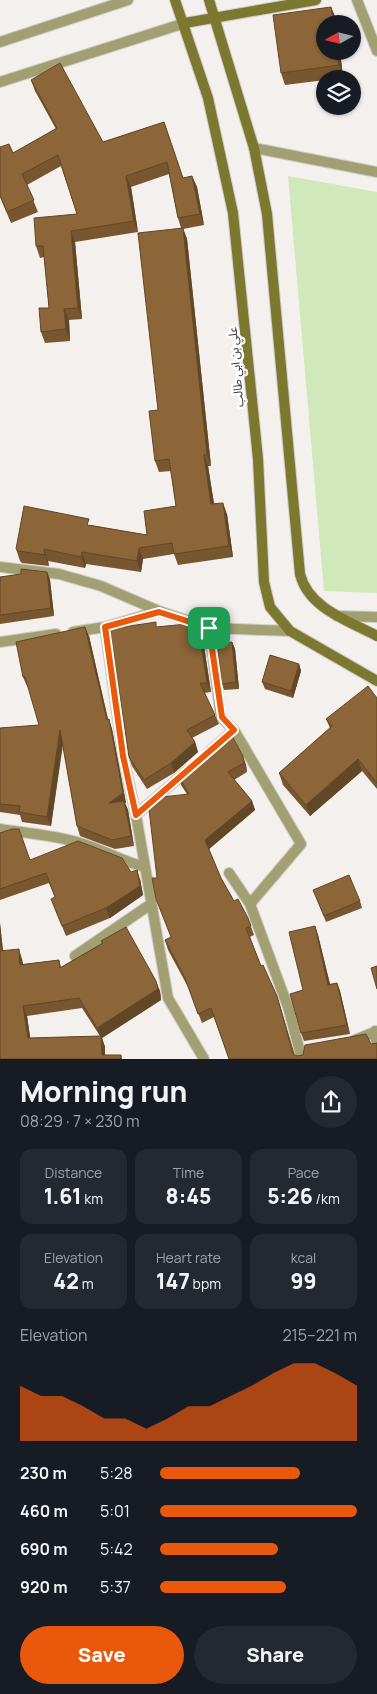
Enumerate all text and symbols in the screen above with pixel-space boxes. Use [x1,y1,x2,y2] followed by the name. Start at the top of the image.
[316,15,361,60] north arrow
[316,15,361,115] map controls
[316,70,361,115] button: layers
[224,326,249,408] street label: علي بن ابي طالب
[188,607,230,649] pin
[195,614,223,642] icon: arrive
[20,1072,187,1110] text: Morning run
[305,1076,357,1128] button: share
[20,1110,140,1132] text: 08:29 · 7 × 230 m
[45,1163,102,1182] text: Distance
[173,1163,204,1182] text: Time
[288,1163,319,1182] text: Pace
[44,1182,82,1210] text: 1.61
[166,1182,211,1210] text: 8:45
[267,1182,313,1210] text: 5:26
[82,1189,103,1208] text: km
[313,1189,340,1208] text: /km
[44,1248,103,1267] text: Elevation
[156,1248,221,1267] text: Heart rate
[291,1248,316,1267] text: kcal
[53,1267,79,1295] text: 42
[156,1267,190,1295] text: 147
[290,1267,317,1295] text: 99
[79,1274,94,1293] text: m
[190,1274,221,1293] text: bpm
[20,1324,88,1346] text: Elevation
[283,1324,357,1346] text: 215–221 m
[20,1462,67,1484] text: 230 m
[100,1462,132,1484] text: 5:28
[20,1500,68,1522] text: 460 m
[100,1500,130,1522] text: 5:01
[20,1538,68,1560] text: 690 m
[100,1538,133,1560] text: 5:42
[20,1576,68,1598] text: 920 m
[100,1576,131,1598] text: 5:37
[20,1626,184,1684] button: Save
[194,1626,357,1684] button: Share

